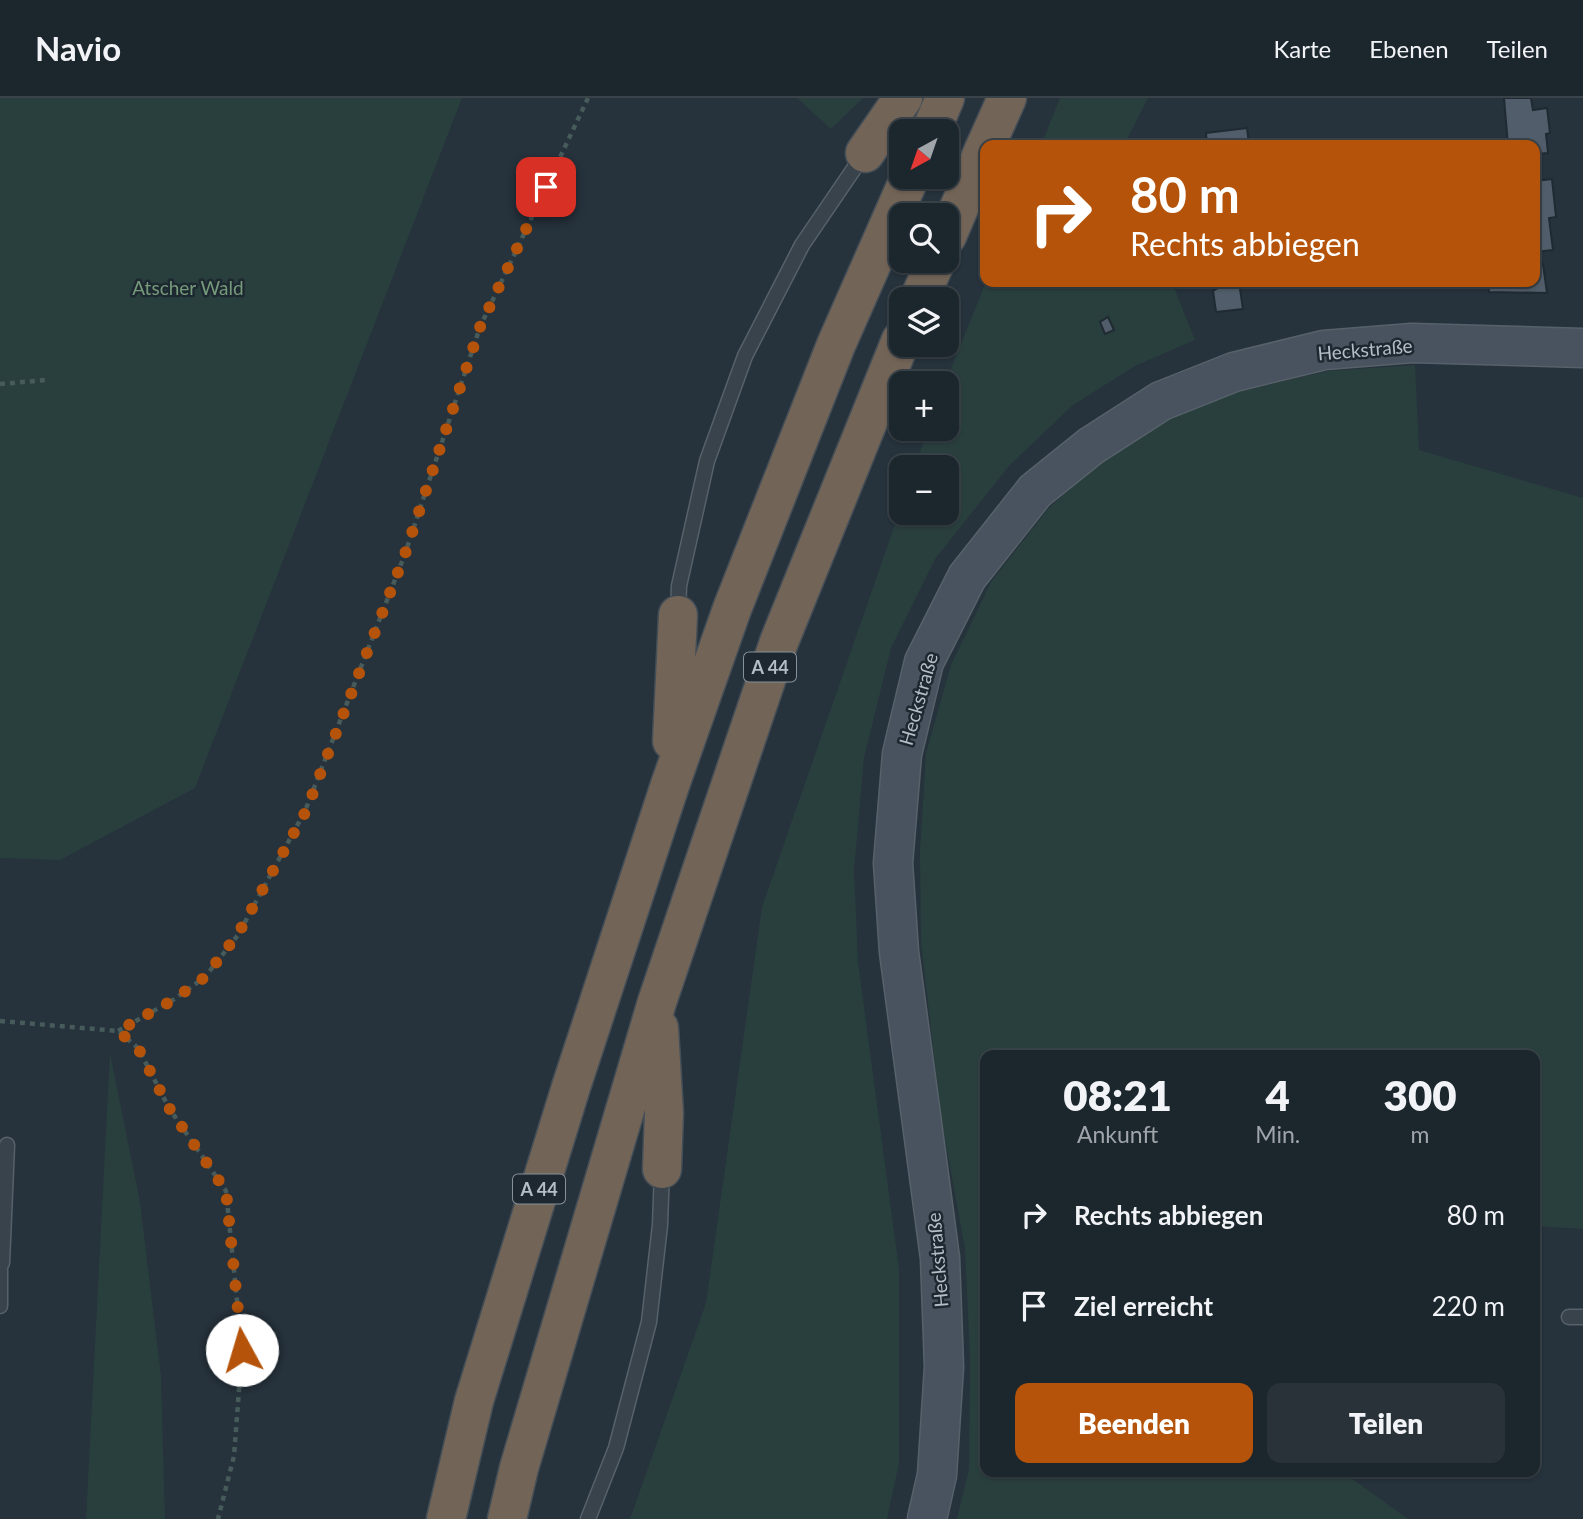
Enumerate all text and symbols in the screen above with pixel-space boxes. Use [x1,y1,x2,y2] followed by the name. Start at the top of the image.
[35,28,121,68] text: Navio
[1274,34,1331,63] text: Karte
[1369,34,1449,63] text: Ebenen
[1487,34,1548,63] text: Teilen
[889,119,959,189] north arrow
[889,119,959,525] map controls
[516,157,576,217] pin
[1130,165,1240,223] text: 80 m
[527,168,565,206] icon: arrive
[1015,168,1106,259] icon: right
[889,203,959,273] button: search
[1130,224,1360,263] text: Rechts abbiegen
[132,276,244,299] park label: Atscher Wald
[889,287,959,357] button: layers
[1317,333,1413,365] street label: Heckstraße
[889,371,959,441] button: +
[889,455,959,525] button: −
[894,650,942,748] street label: Heckstraße
[744,652,796,682] road number: A 44
[1063,1070,1172,1120] text: 08:21
[1266,1070,1290,1120] text: 4
[1384,1070,1457,1120] text: 300
[1077,1120,1158,1148] text: Ankunft
[1255,1120,1300,1148] text: Min.
[1411,1120,1430,1148] text: m
[513,1174,565,1204] road number: A 44
[1015,1196,1053,1234] icon: right
[1074,1199,1263,1231] text: Rechts abbiegen
[1447,1199,1505,1231] text: 80 m
[921,1212,953,1308] street label: Heckstraße
[1015,1287,1053,1325] icon: arrive
[1074,1290,1213,1322] text: Ziel erreicht
[1432,1290,1505,1322] text: 220 m
[205,1313,279,1387] position arrow
[1015,1383,1253,1463] button: Beenden
[1267,1383,1505,1463] button: Teilen

